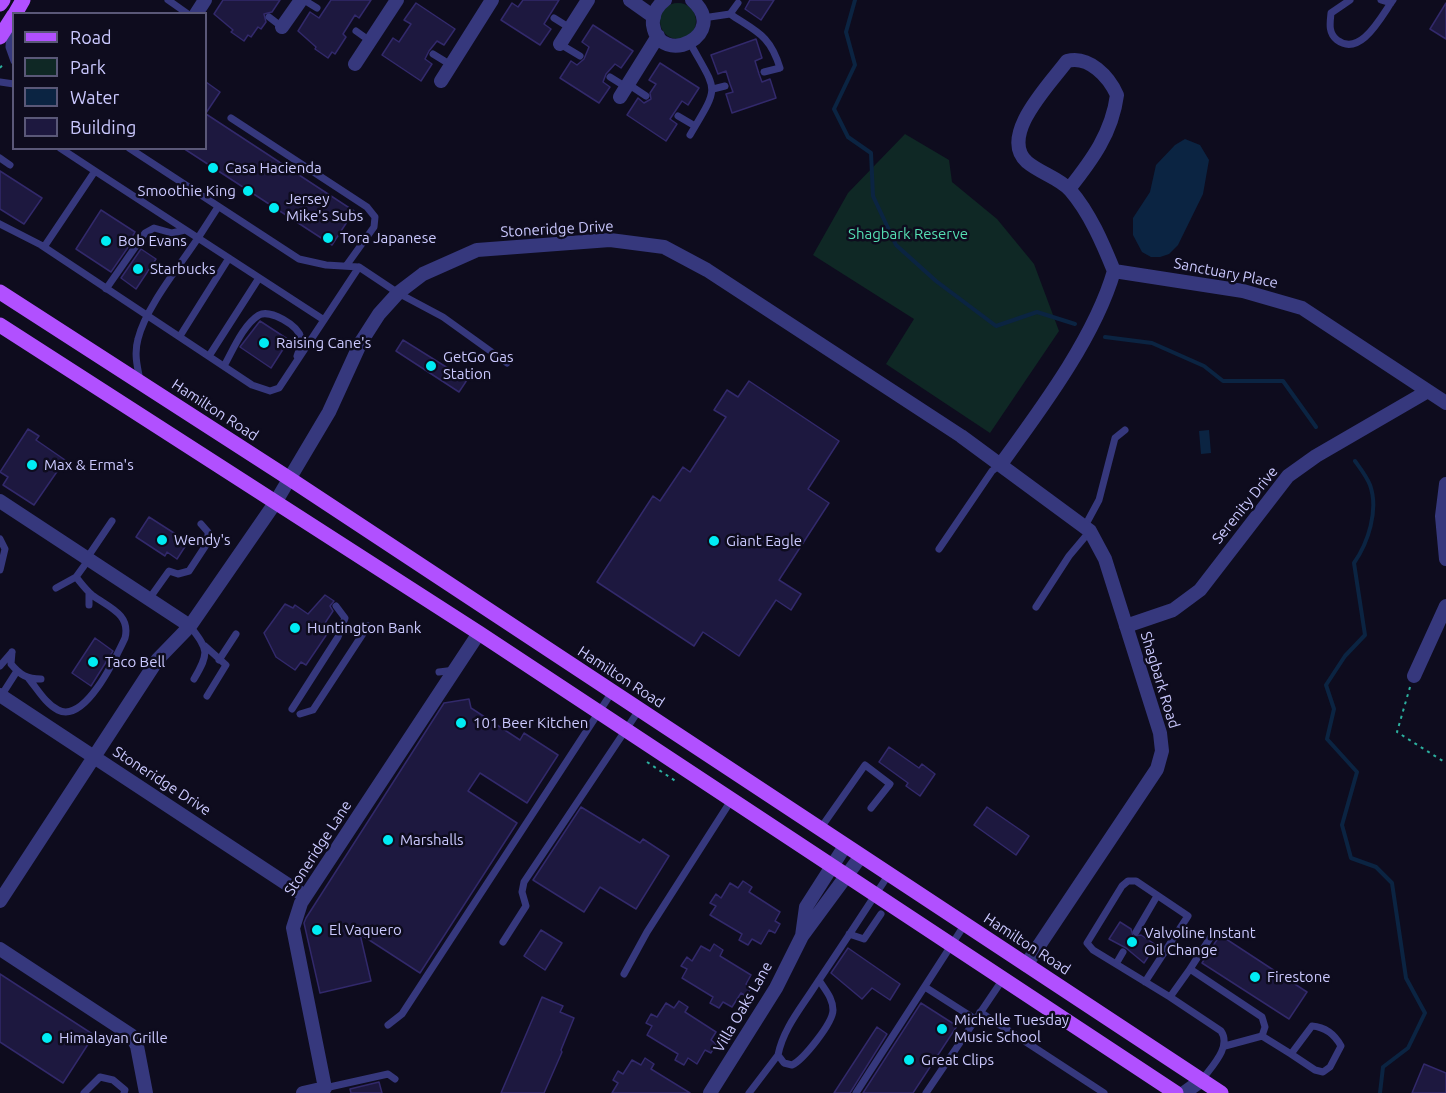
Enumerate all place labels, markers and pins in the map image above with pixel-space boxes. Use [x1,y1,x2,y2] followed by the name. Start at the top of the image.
[225,159,322,177] place label: Casa Hacienda
[206,161,220,175] marker: Casa Hacienda
[138,182,236,200] place label: Smoothie King
[241,184,255,198] marker: Smoothie King
[286,190,363,225] place label: Jersey Mike's Subs
[267,201,281,215] marker: Jersey Mike's Subs
[340,229,436,247] place label: Tora Japanese
[321,231,335,245] marker: Tora Japanese
[118,232,187,250] place label: Bob Evans
[99,234,113,248] marker: Bob Evans
[150,260,216,278] place label: Starbucks
[131,262,145,276] marker: Starbucks
[276,334,371,352] place label: Raising Cane's
[257,336,271,350] marker: Raising Cane's
[443,348,513,383] place label: GetGo Gas Station
[424,359,438,373] marker: GetGo Gas Station
[44,456,134,474] place label: Max & Erma's
[25,458,39,472] marker: Max & Erma's
[174,531,231,549] place label: Wendy's
[726,532,802,550] place label: Giant Eagle
[155,533,169,547] marker: Wendy's
[707,534,721,548] marker: Giant Eagle
[307,619,421,637] place label: Huntington Bank
[288,621,302,635] marker: Huntington Bank
[105,653,165,671] place label: Taco Bell
[86,655,100,669] marker: Taco Bell
[473,714,588,732] place label: 101 Beer Kitchen
[454,716,468,730] marker: 101 Beer Kitchen
[400,831,464,849] place label: Marshalls
[381,833,395,847] marker: Marshalls
[329,921,402,939] place label: El Vaquero
[310,923,324,937] marker: El Vaquero
[1144,924,1256,959] place label: Valvoline Instant Oil Change
[1125,935,1139,949] marker: Valvoline Instant Oil Change
[1267,968,1330,986] place label: Firestone
[1248,970,1262,984] marker: Firestone
[954,1011,1069,1046] place label: Michelle Tuesday Music School
[935,1022,949,1036] marker: Michelle Tuesday Music School
[59,1029,168,1047] place label: Himalayan Grille
[40,1031,54,1045] marker: Himalayan Grille
[921,1051,994,1069] place label: Great Clips
[902,1053,916,1067] marker: Great Clips

